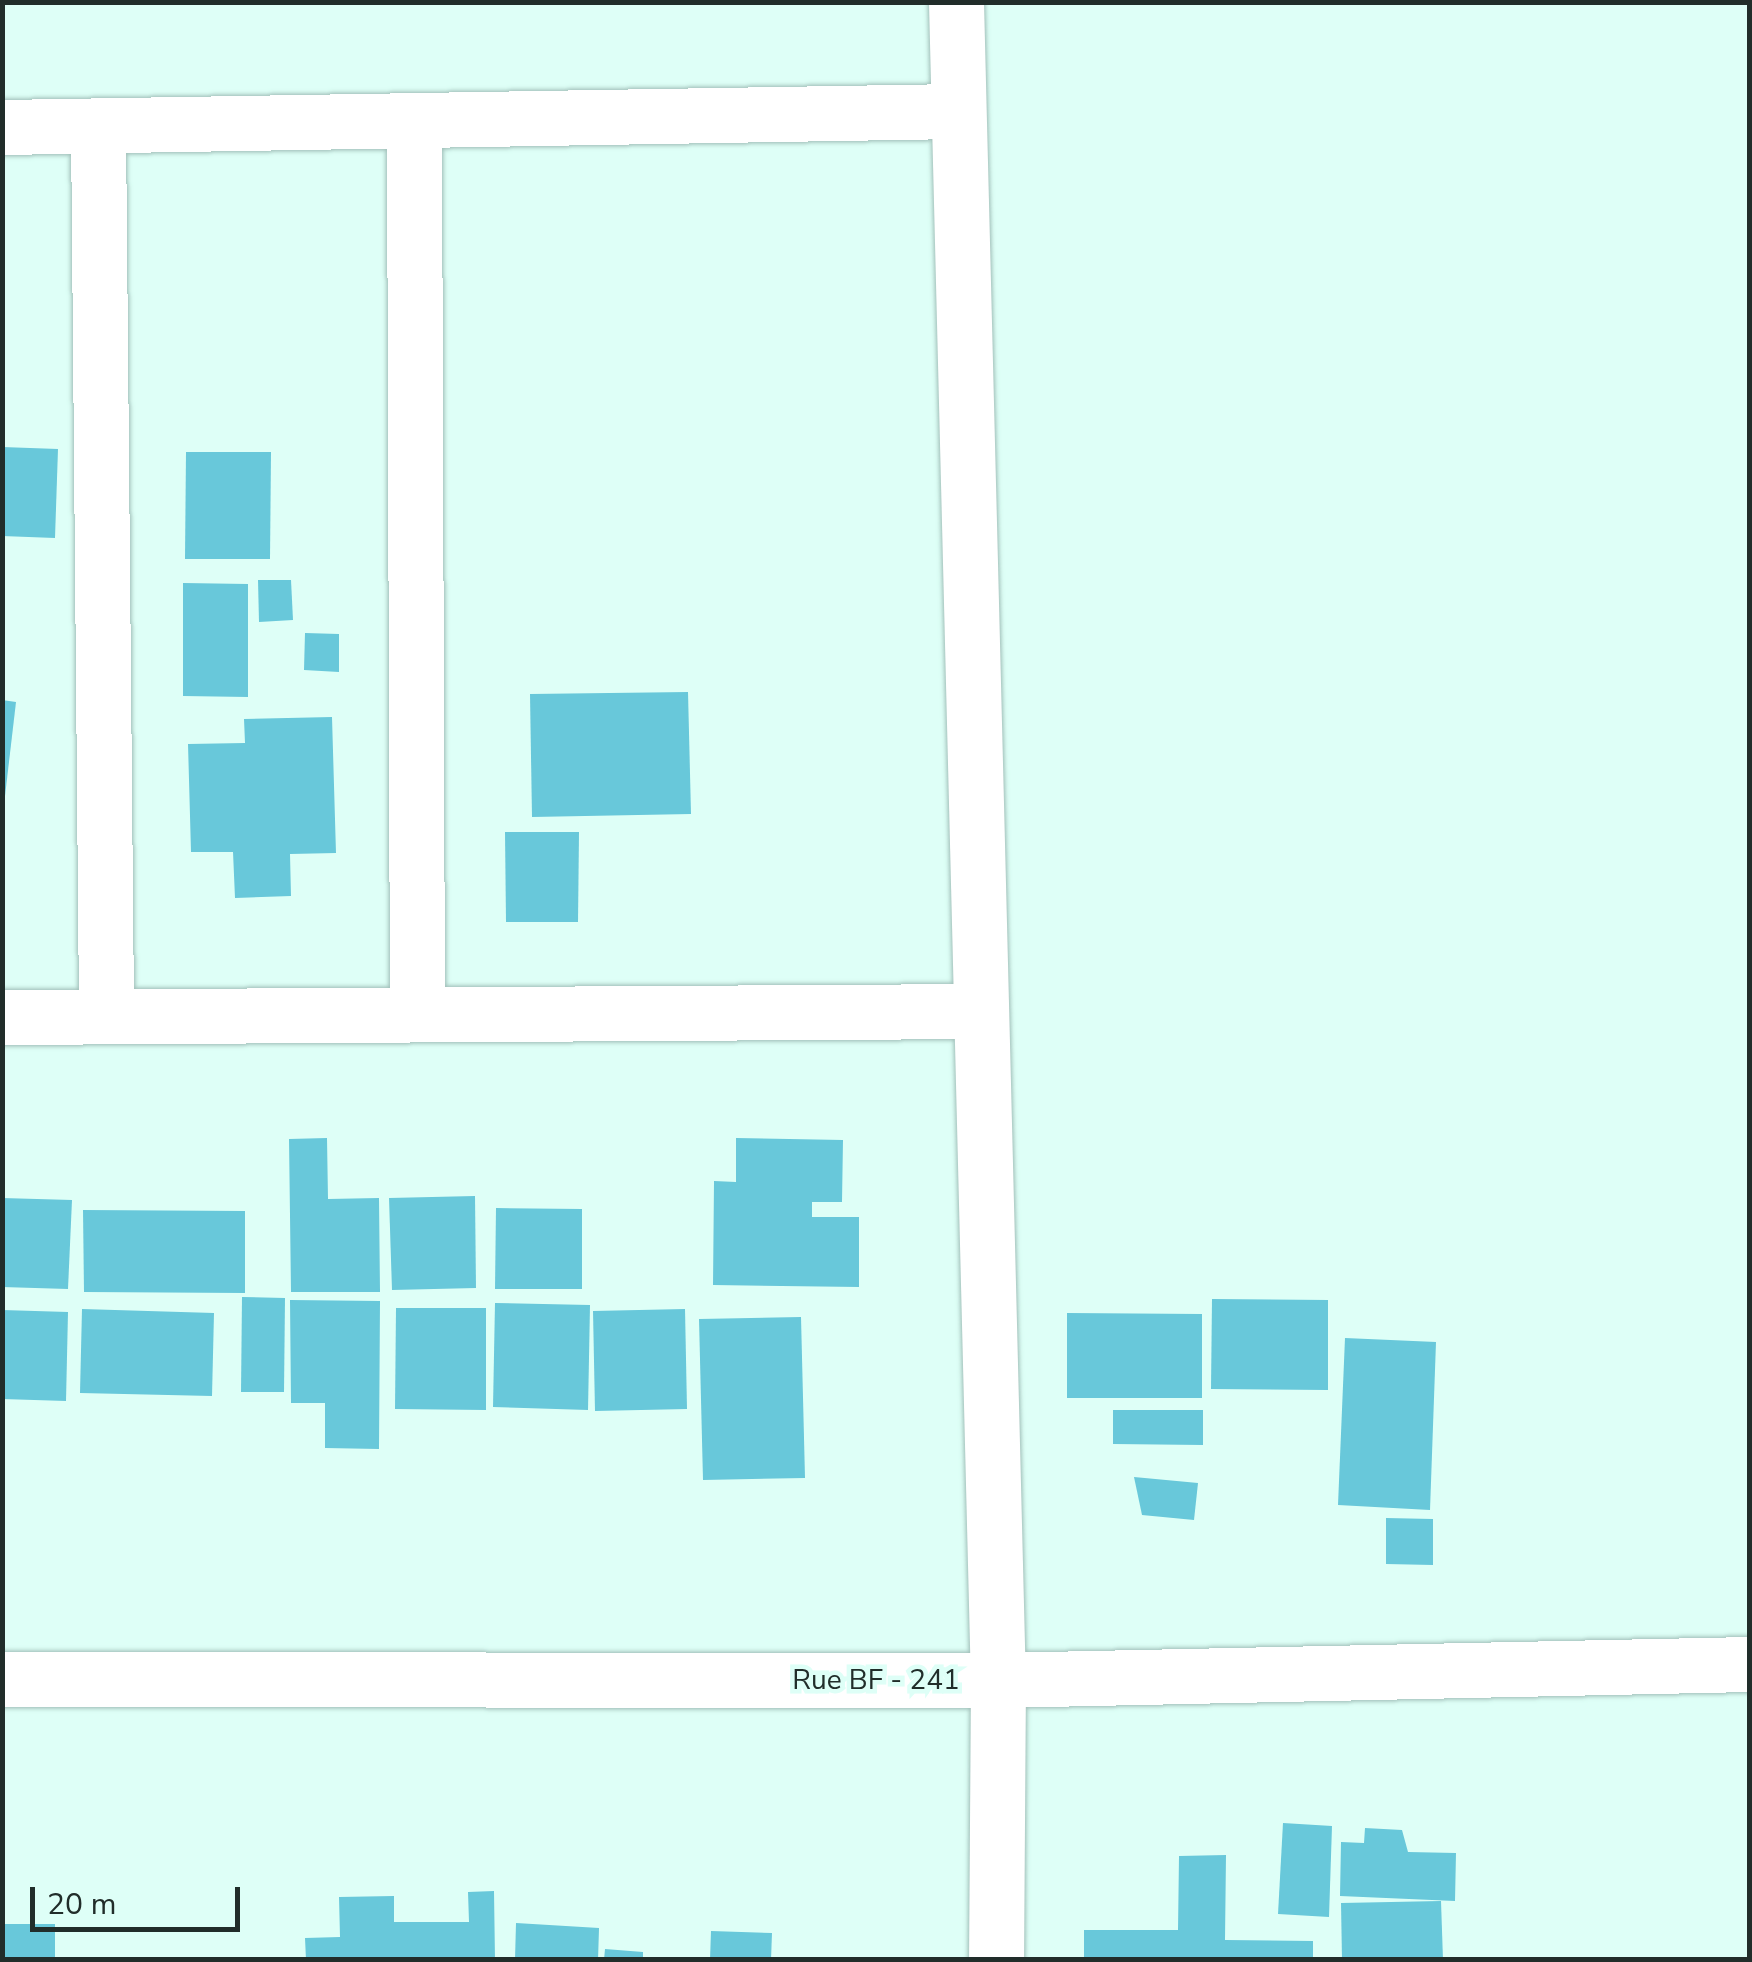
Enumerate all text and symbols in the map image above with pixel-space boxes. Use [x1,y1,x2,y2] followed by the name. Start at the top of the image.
[792,1663,960,1697] street label: Rue BF - 241
[35,1867,245,1929] scale bar
[47,1884,116,1925] text: 20 m

